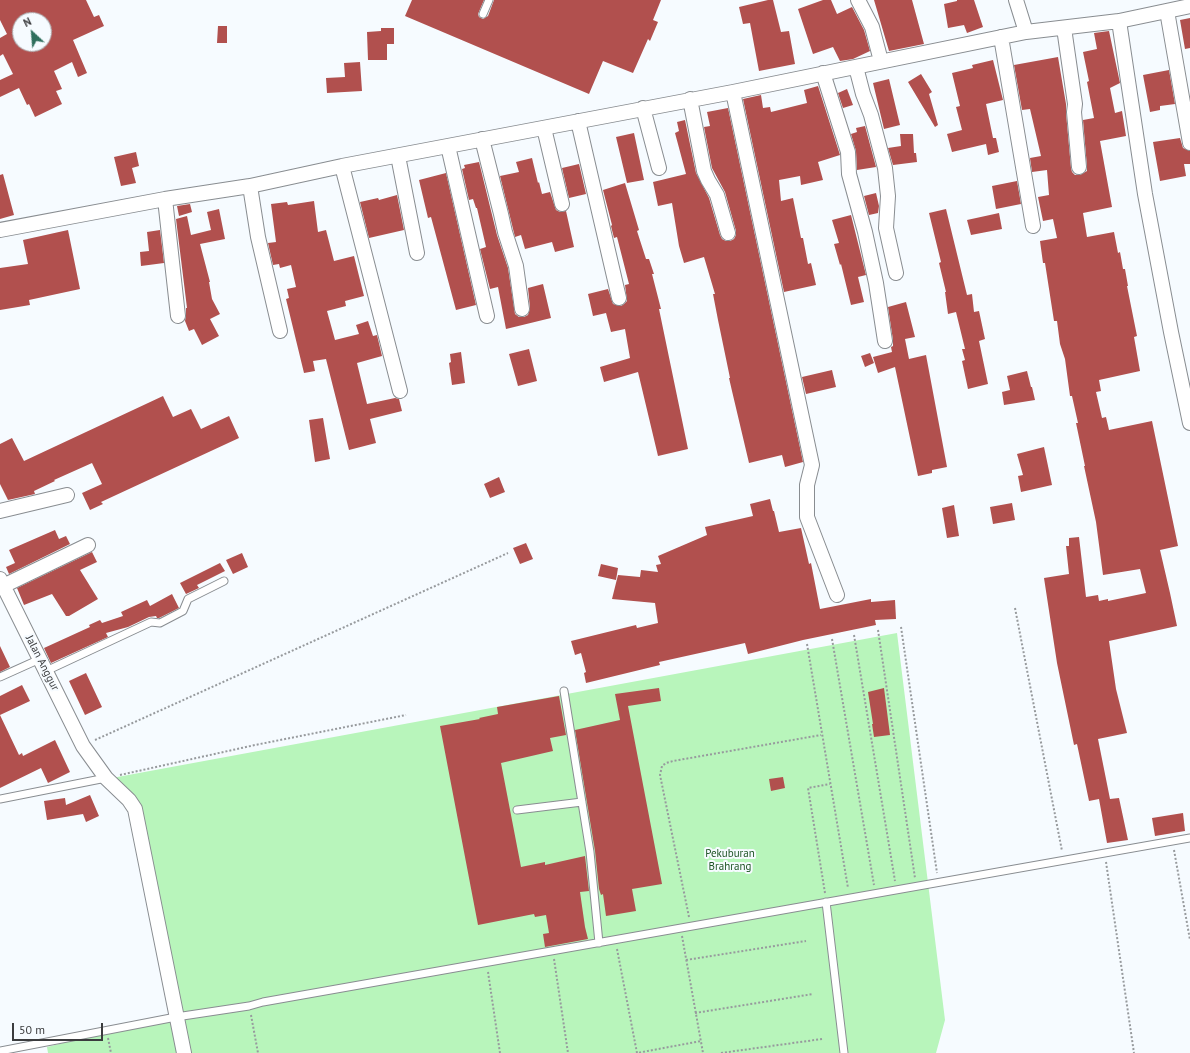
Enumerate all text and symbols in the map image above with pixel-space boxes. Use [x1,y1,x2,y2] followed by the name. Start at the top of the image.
[12,12,52,52] north arrow
[21,14,33,30] text: N
[22,633,62,693] street label: Jalan Anggur
[705,847,755,873] park label: Pekuburan Brahrang
[14,1015,105,1041] scale bar
[19,1022,45,1037] text: 50 m

